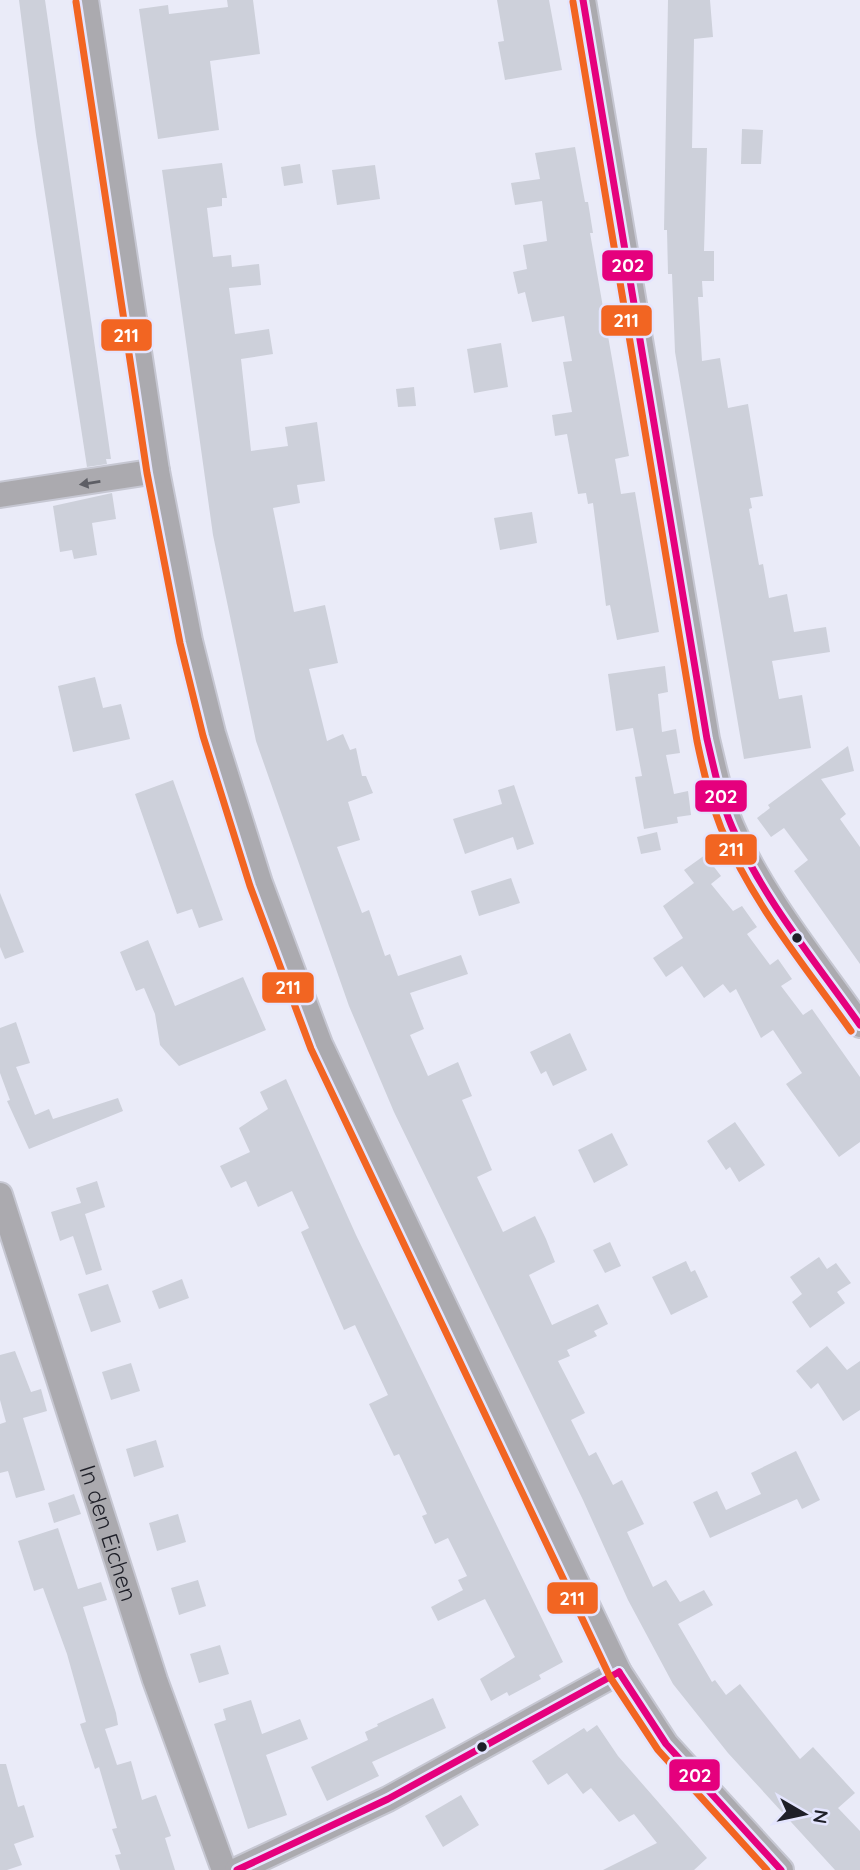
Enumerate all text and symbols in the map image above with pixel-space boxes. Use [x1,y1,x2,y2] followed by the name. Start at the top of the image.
[601,249,654,282] line badge: 202
[611,253,645,277] text: 202
[600,304,653,337] line badge: 211
[613,308,639,332] text: 211
[100,318,153,352] line badge: 211
[113,323,139,347] text: 211
[79,478,101,489] one-way arrow
[694,779,748,813] line badge: 202
[704,784,738,808] text: 202
[704,833,758,866] line badge: 211
[718,837,744,861] text: 211
[790,931,804,945] unlabelled marker
[261,971,315,1004] line badge: 211
[275,975,301,999] text: 211
[73,1461,144,1605] street label: In den Eichen
[546,1581,599,1615] line badge: 211
[559,1586,585,1610] text: 211
[475,1740,489,1754] unlabelled marker
[668,1758,721,1792] line badge: 202
[678,1763,712,1787] text: 202
[769,1779,839,1849] north arrow
[808,1808,834,1825] text: N

